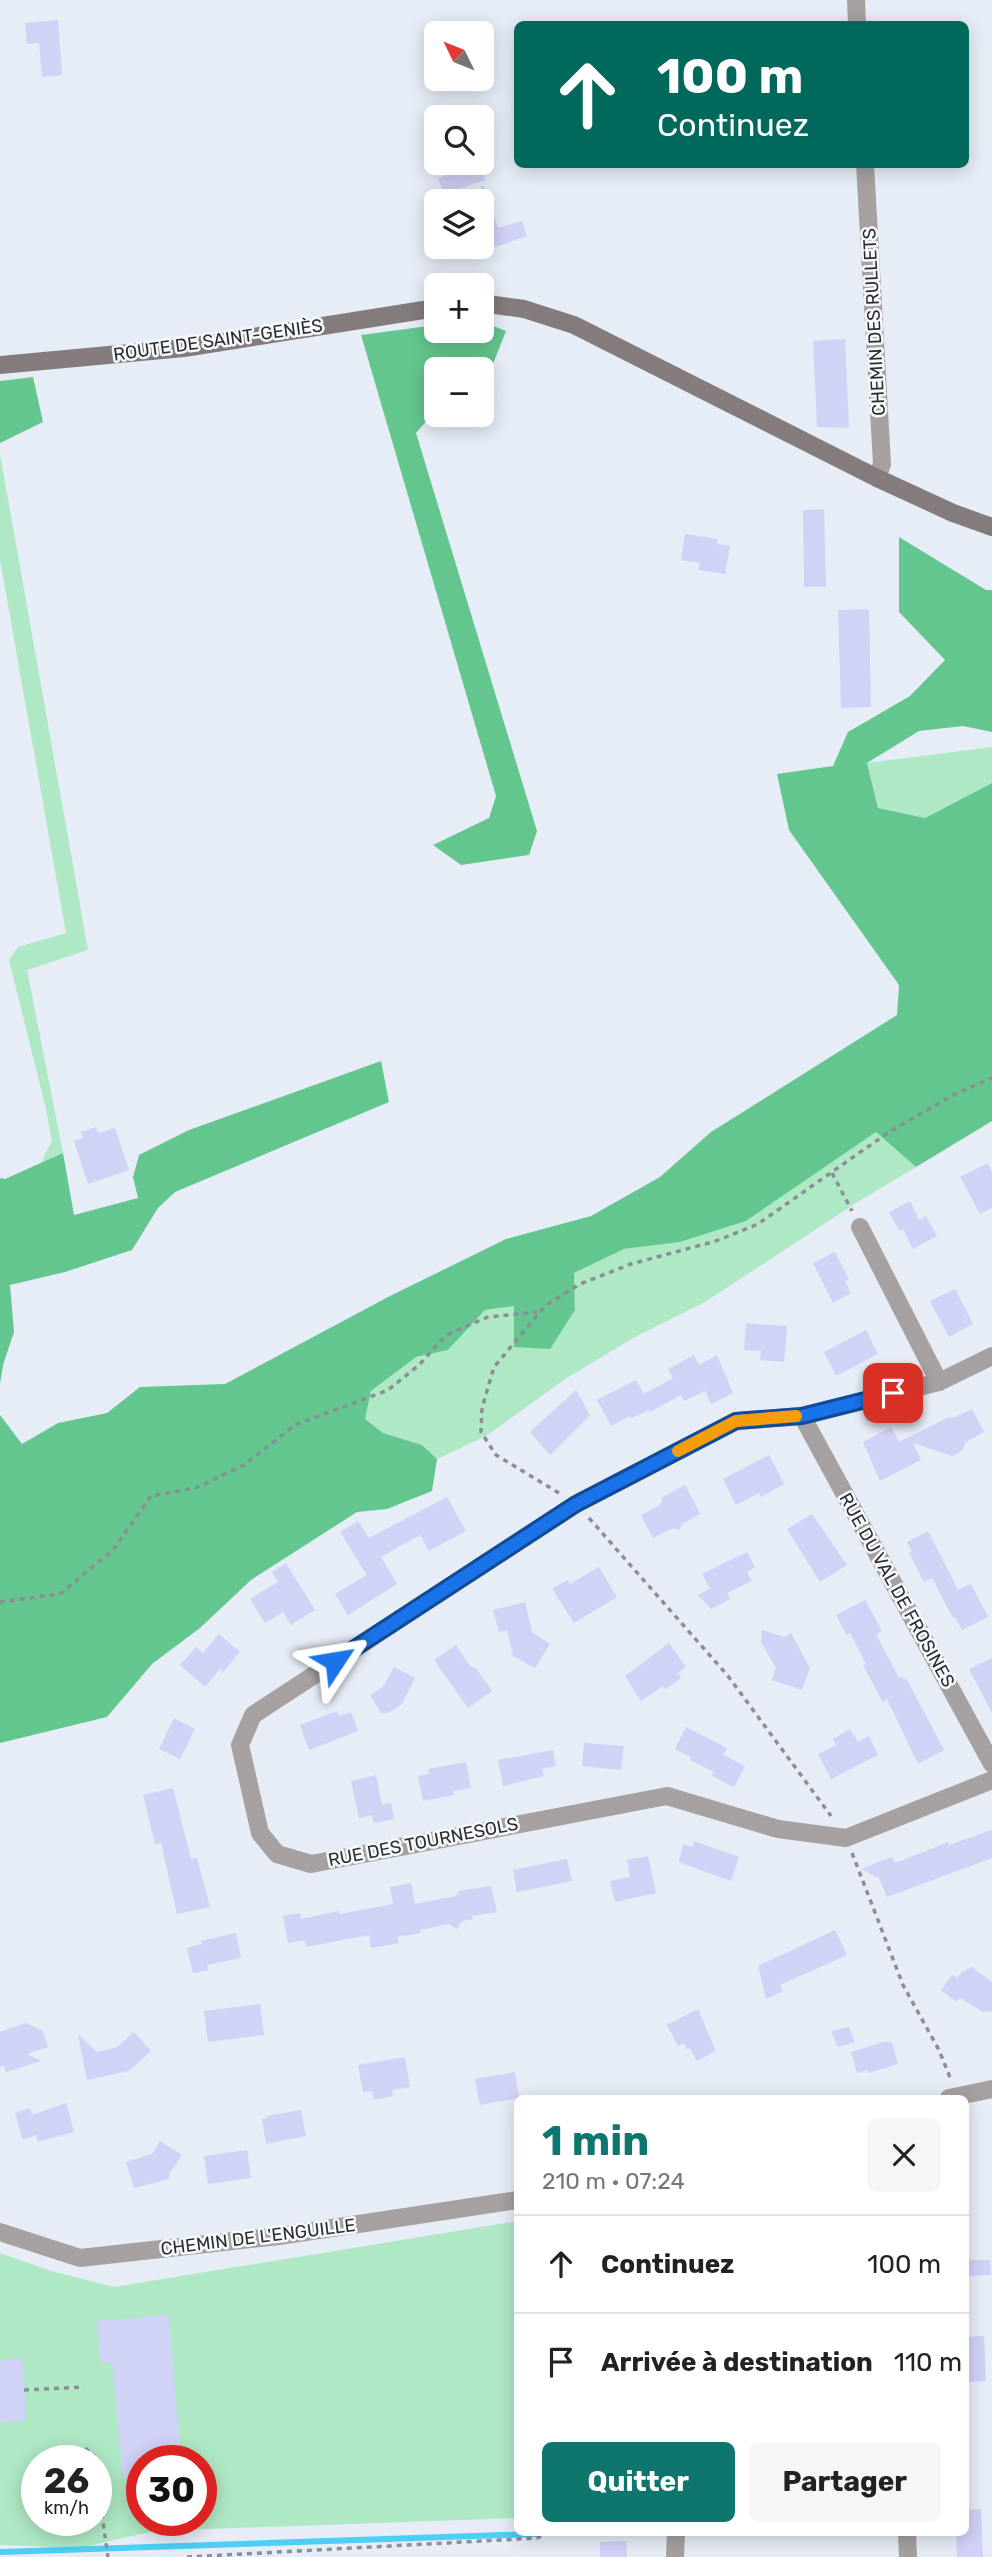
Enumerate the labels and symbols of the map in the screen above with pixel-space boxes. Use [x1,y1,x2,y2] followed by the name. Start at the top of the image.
[424,21,494,91] north arrow
[858,228,890,416] street label: CHEMIN DES RULLETS
[112,314,324,366] street label: ROUTE DE SAINT-GENIÈS
[863,1363,923,1423] pin
[834,1489,960,1691] street label: RUE DU VAL DE FROSINES
[298,1624,372,1698] position arrow
[326,1813,520,1871] street label: RUE DES TOURNESOLS
[159,2214,357,2260] street label: CHEMIN DE L'ENGUILLE
[126,2445,217,2536] speed limit sign: 30

